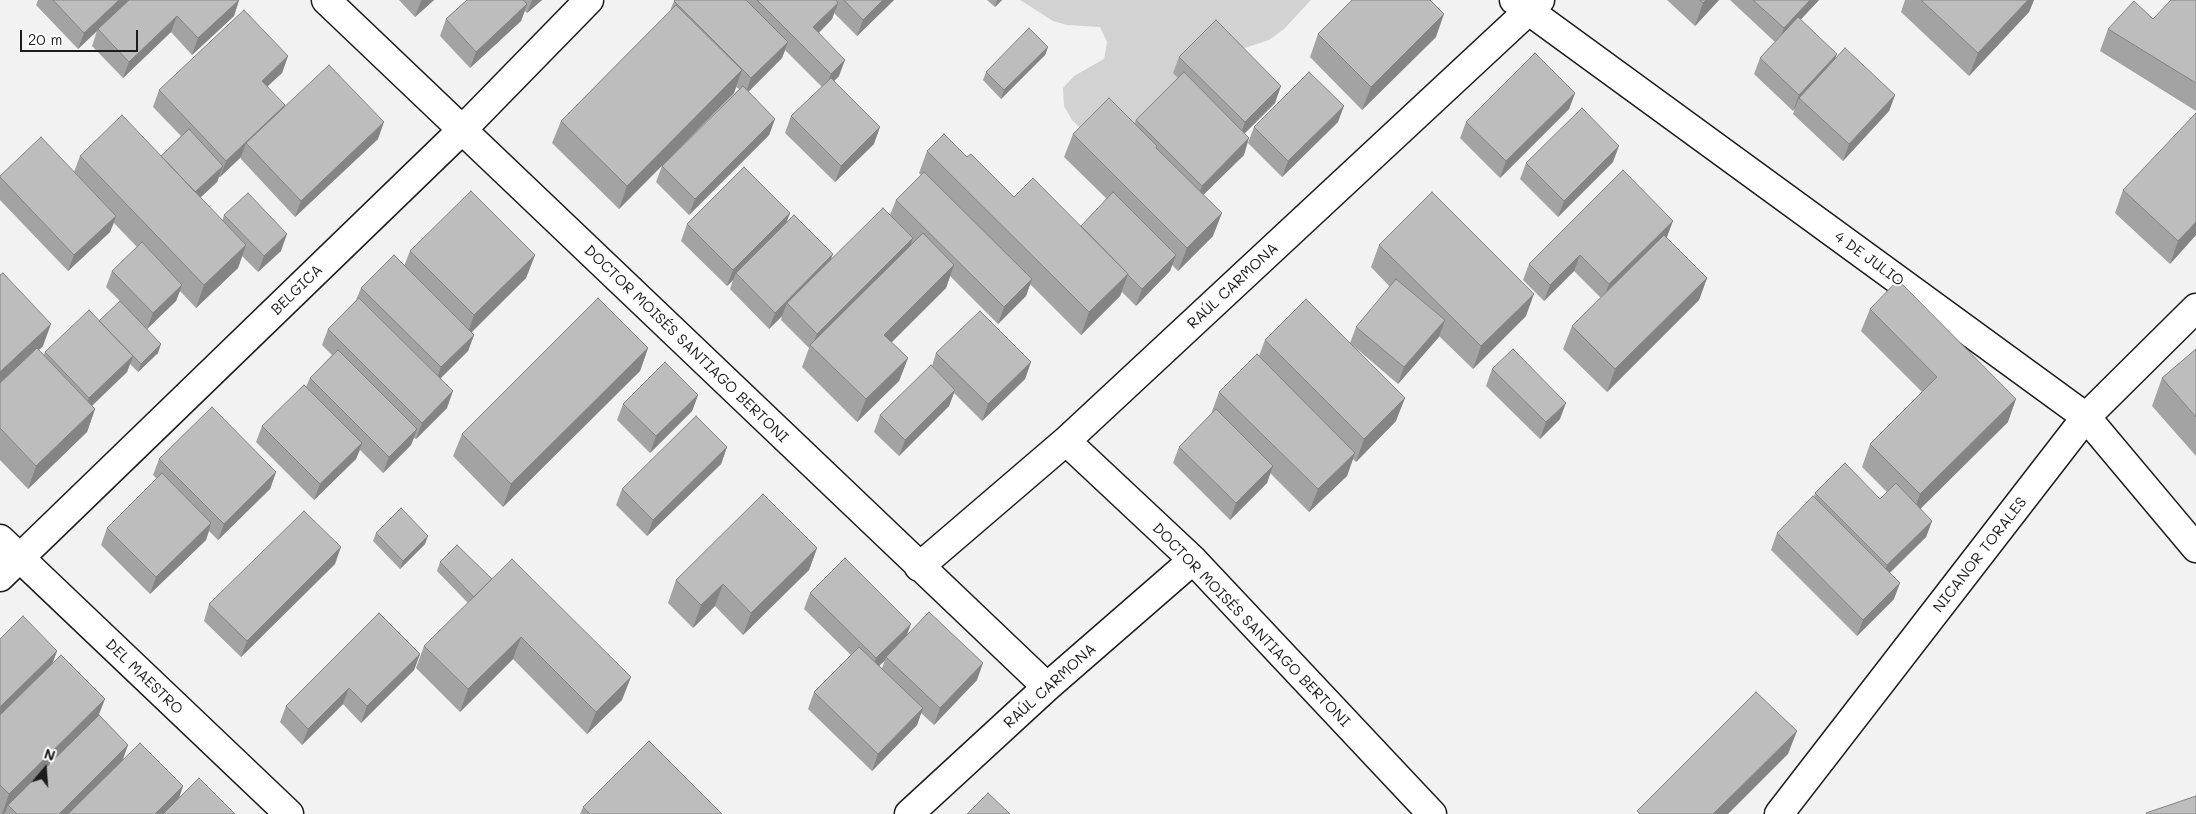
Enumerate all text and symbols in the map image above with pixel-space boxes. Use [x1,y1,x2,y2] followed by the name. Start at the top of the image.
[22,20,140,52] scale bar
[28,29,62,49] text: 20 m
[1831,228,1907,290] street label: 4 DE JULIO
[1184,239,1282,333] street label: RAÚL CARMONA
[580,241,792,447] street label: DOCTOR MOISÉS SANTIAGO BERTONI
[268,261,326,319] street label: BELGICA
[1929,494,2031,616] street label: NICANOR TORALES
[1148,519,1354,731] street label: DOCTOR MOISÉS SANTIAGO BERTONI
[101,636,187,718] street label: DEL MAESTRO
[1000,640,1100,732] street label: RAÚL CARMONA
[20,744,70,794] north arrow
[42,744,58,765] text: N

